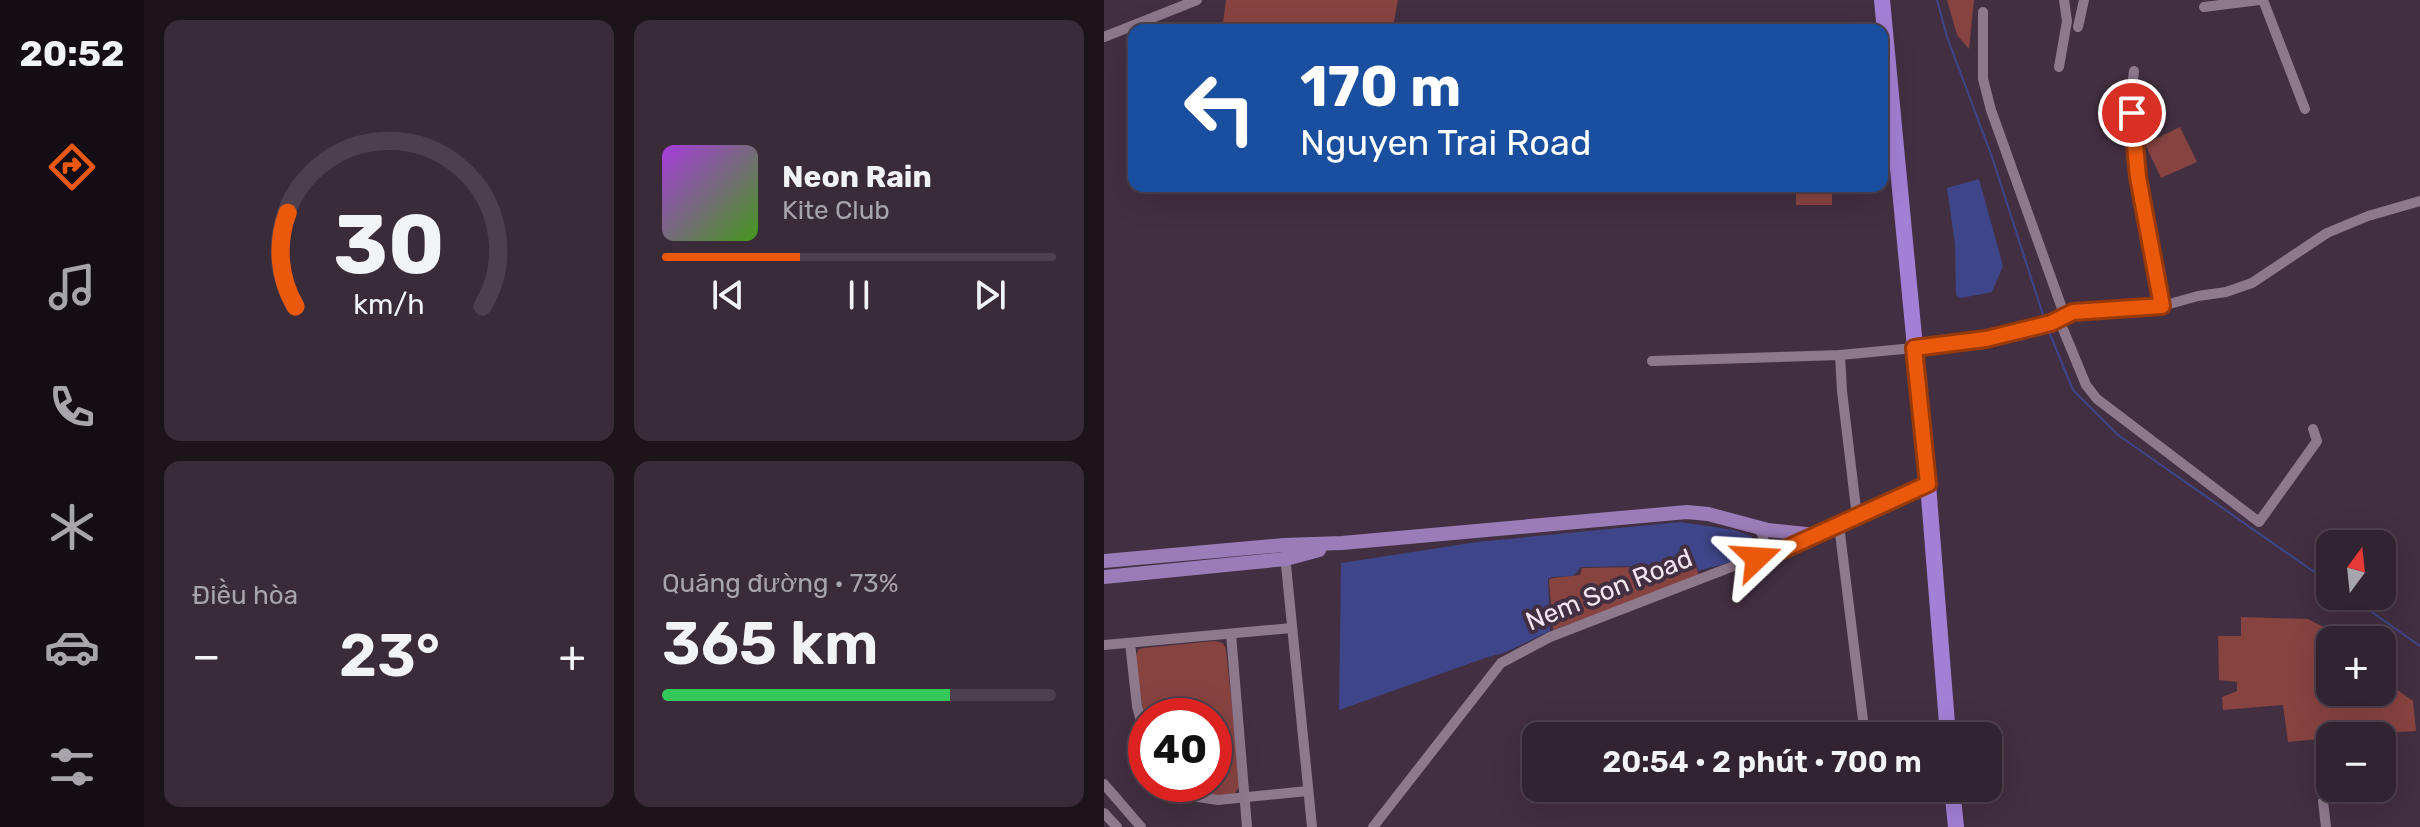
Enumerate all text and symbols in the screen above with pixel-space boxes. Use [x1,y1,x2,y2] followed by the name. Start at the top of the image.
[19,32,125,75] text: 20:52
[1300,54,1461,120] text: 170 m
[1168,56,1272,160] icon: left
[2098,79,2166,147] pin
[2110,91,2154,135] icon: arrive
[1300,121,1591,164] text: Nguyen Trai Road
[44,139,100,195] icon: directions
[782,159,932,195] text: Neon Rain
[333,194,445,293] text: 30
[782,195,890,226] text: Kite Club
[44,259,100,315] icon: music
[706,273,750,317] icon: previous
[837,273,881,317] icon: pause
[968,273,1012,317] icon: next
[353,287,425,321] text: km/h
[44,379,100,435] icon: phone
[44,499,100,555] icon: climate
[1715,516,1799,600] position arrow
[2316,530,2396,610] north arrow
[2316,530,2396,802] map controls
[1521,542,1697,638] street label: Nem Son Road
[662,568,899,599] text: Quãng đường · 73%
[192,580,298,611] text: Điều hòa
[662,608,879,679] text: 365 km
[44,619,100,675] icon: car
[339,620,440,691] text: 23°
[2316,626,2396,706] button: +
[192,630,221,682] text: −
[559,630,586,682] text: +
[1128,698,1232,802] speed limit sign: 40
[2316,722,2396,802] button: −
[44,739,100,795] icon: filters
[1602,744,1922,780] text: 20:54 · 2 phút · 700 m

